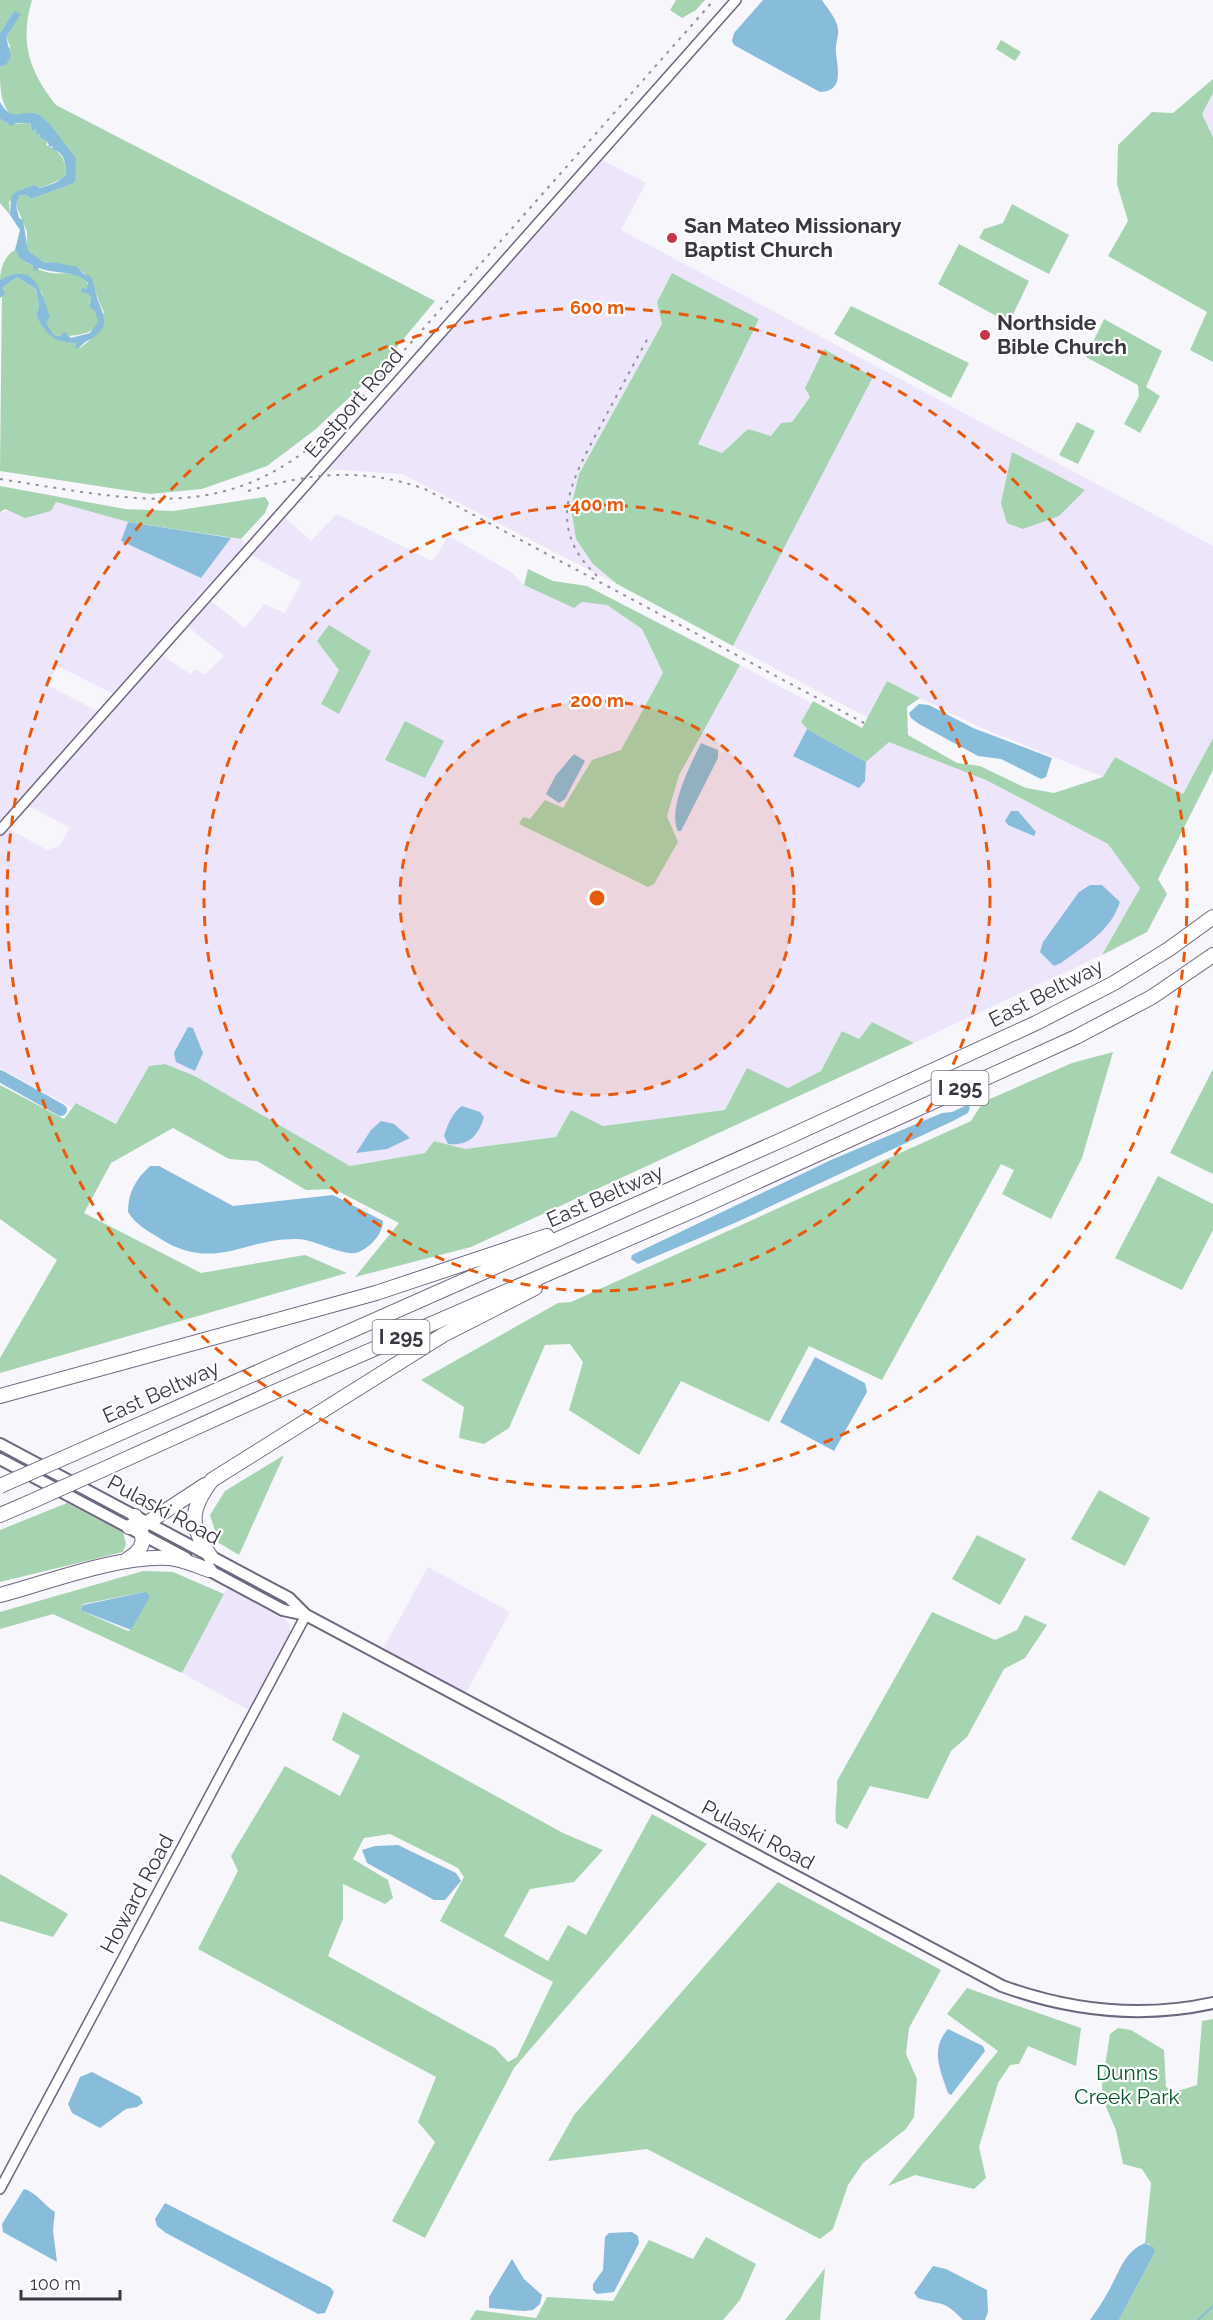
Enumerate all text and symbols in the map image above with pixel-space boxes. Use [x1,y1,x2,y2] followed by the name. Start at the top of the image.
[684,213,902,262] place label: San Mateo Missionary Baptist Church
[665,231,679,245] marker: San Mateo Missionary Baptist Church
[570,297,624,318] text: 600 m
[997,310,1127,359] place label: Northside Bible Church
[978,328,992,342] marker: Northside Bible Church
[299,343,408,463] street label: Eastport Road
[570,494,624,515] text: 400 m
[570,690,624,711] text: 200 m
[587,888,607,908] centre of rings
[984,953,1107,1032] street label: East Beltway
[932,1071,988,1105] road number: I 295
[543,1159,667,1232] street label: East Beltway
[372,1320,430,1354] road number: I 295
[99,1355,223,1428] street label: East Beltway
[103,1469,225,1550] street label: Pulaski Road
[697,1794,819,1875] street label: Pulaski Road
[95,1830,178,1958] street label: Howard Road
[1074,2060,1180,2109] park label: Dunns Creek Park
[21,2263,120,2301] scale bar
[30,2273,81,2294] text: 100 m

